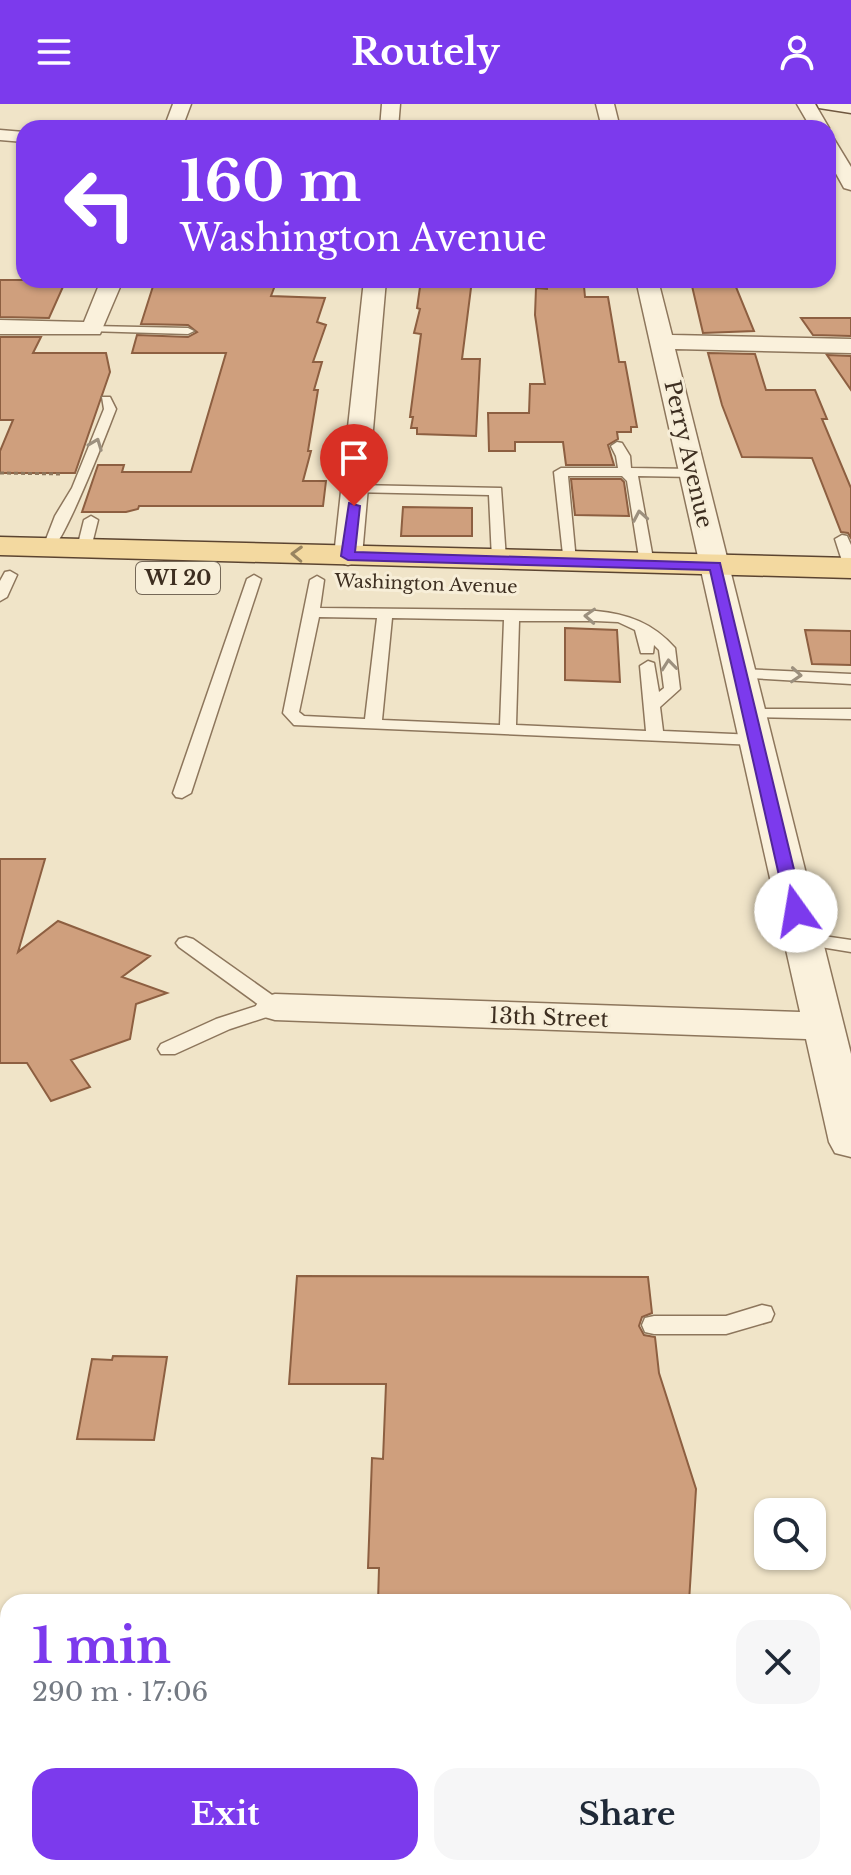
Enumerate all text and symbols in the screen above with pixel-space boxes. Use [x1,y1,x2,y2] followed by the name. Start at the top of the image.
[32,30,76,74] icon: menu
[351,30,500,75] text: Routely
[775,30,819,74] icon: person
[180,147,361,216] text: 160 m
[48,152,152,256] icon: left
[180,216,547,261] text: Washington Avenue
[658,378,719,531] street label: Perry Avenue
[320,424,388,506] pin
[332,436,376,480] icon: arrive
[86,438,103,452] one-way arrow
[632,509,649,523] one-way arrow
[290,546,303,563] one-way arrow
[136,562,220,594] road number: WI 20
[333,570,518,598] street label: Washington Avenue
[583,608,596,625] one-way arrow
[661,658,678,671] one-way arrow
[790,667,803,684] one-way arrow
[754,869,838,953] position arrow
[489,1002,610,1033] street label: 13th Street
[754,1498,826,1570] map controls
[754,1498,826,1570] button: search
[32,1616,171,1676] text: 1 min
[736,1620,820,1704] button: close
[32,1676,208,1708] text: 290 m · 17:06
[32,1768,418,1860] button: Exit
[434,1768,820,1860] button: Share

